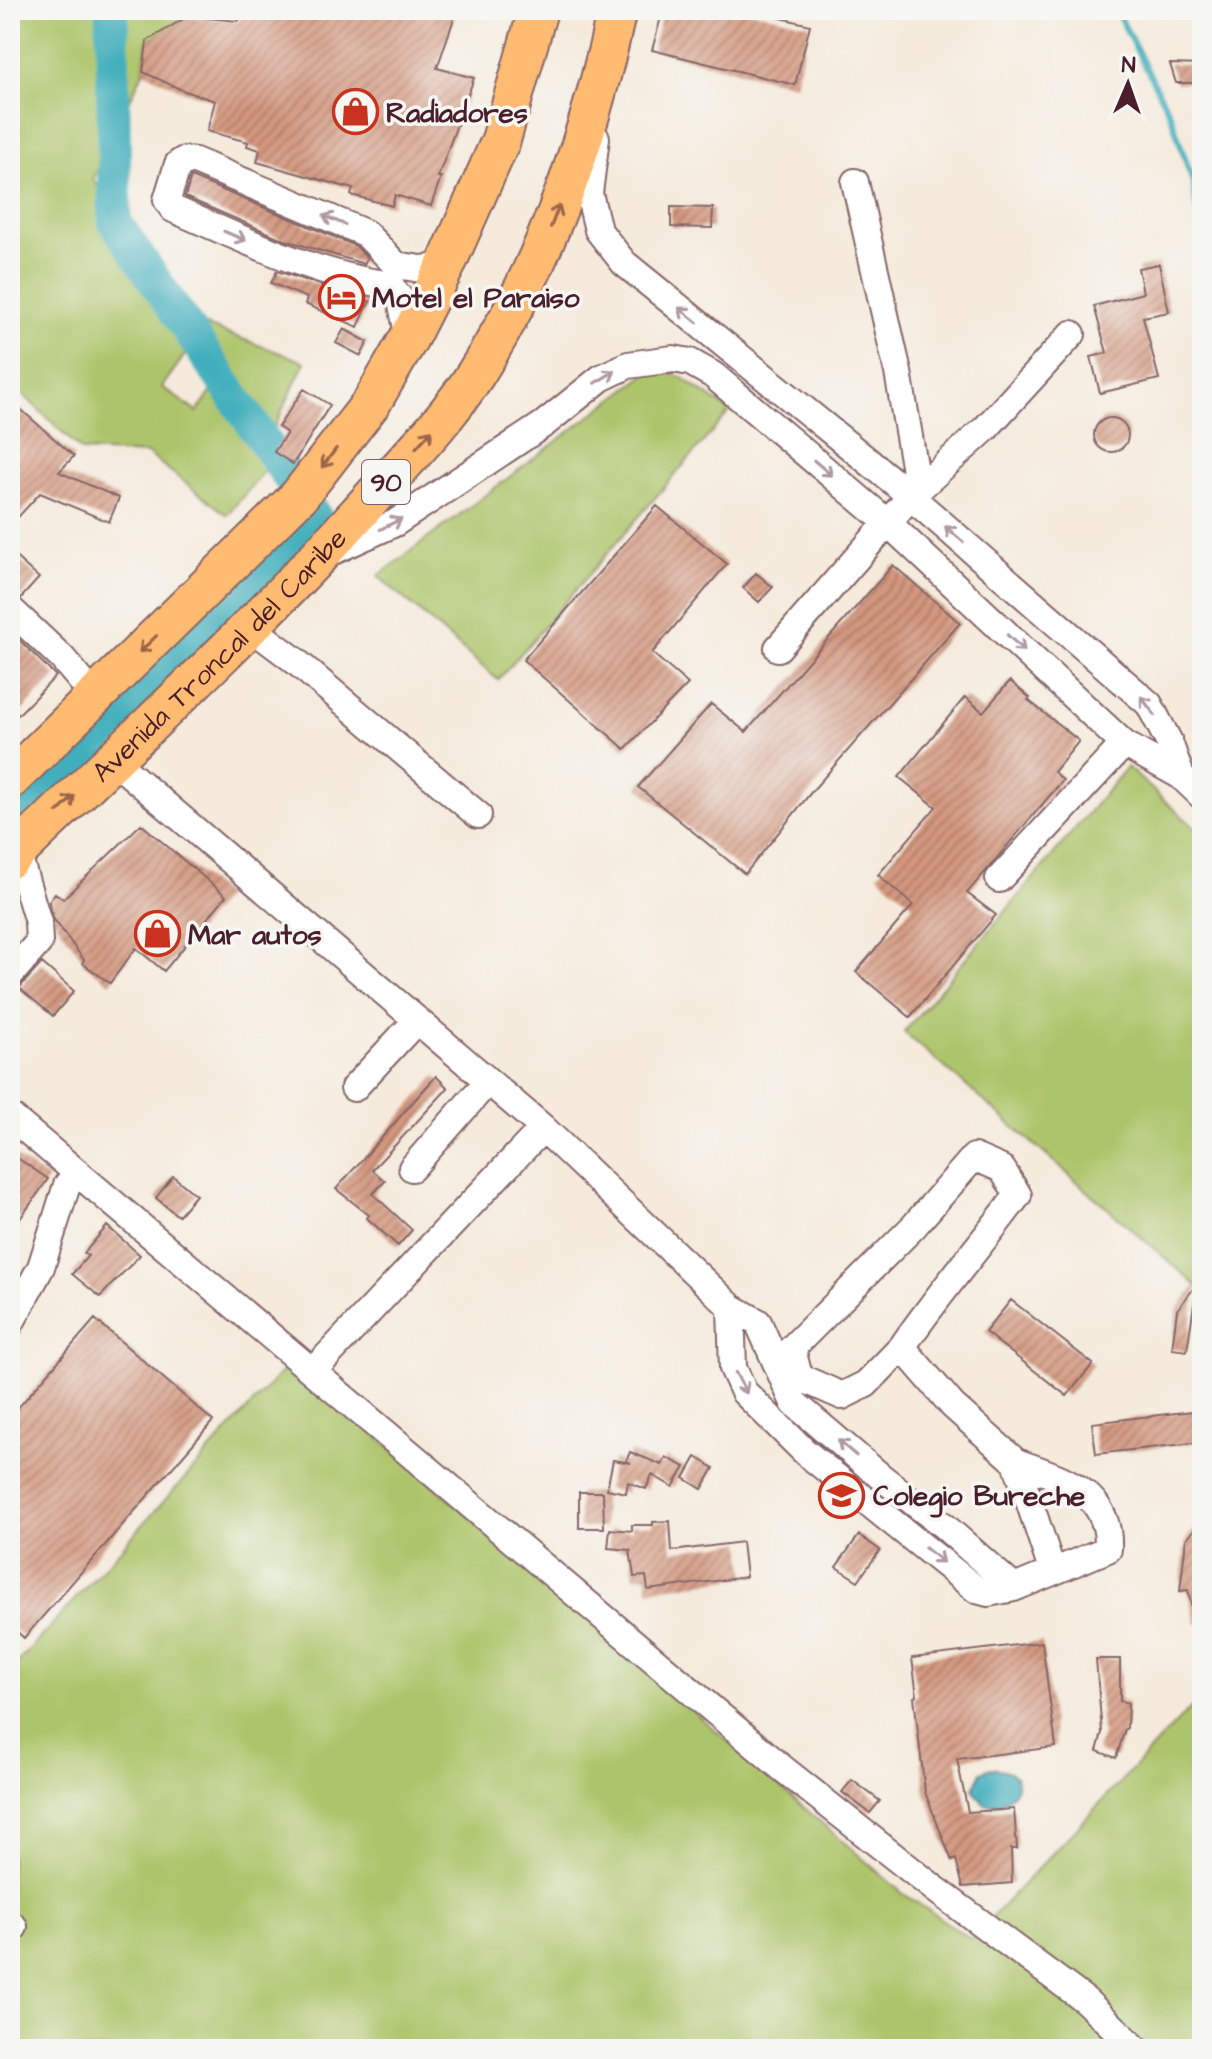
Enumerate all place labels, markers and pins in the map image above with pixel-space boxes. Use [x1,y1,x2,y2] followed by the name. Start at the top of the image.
[331,88,379,136] shop icon: Radiadores
[386,94,528,133] place label: Radiadores
[317,273,365,321] hotel icon: Motel el Paraiso
[372,279,580,318] place label: Motel el Paraiso
[133,910,181,958] shop icon: Mar autos
[188,916,322,955] place label: Mar autos
[818,1471,866,1519] school or university icon: Colegio Bureche
[873,1477,1085,1518] place label: Colegio Bureche

